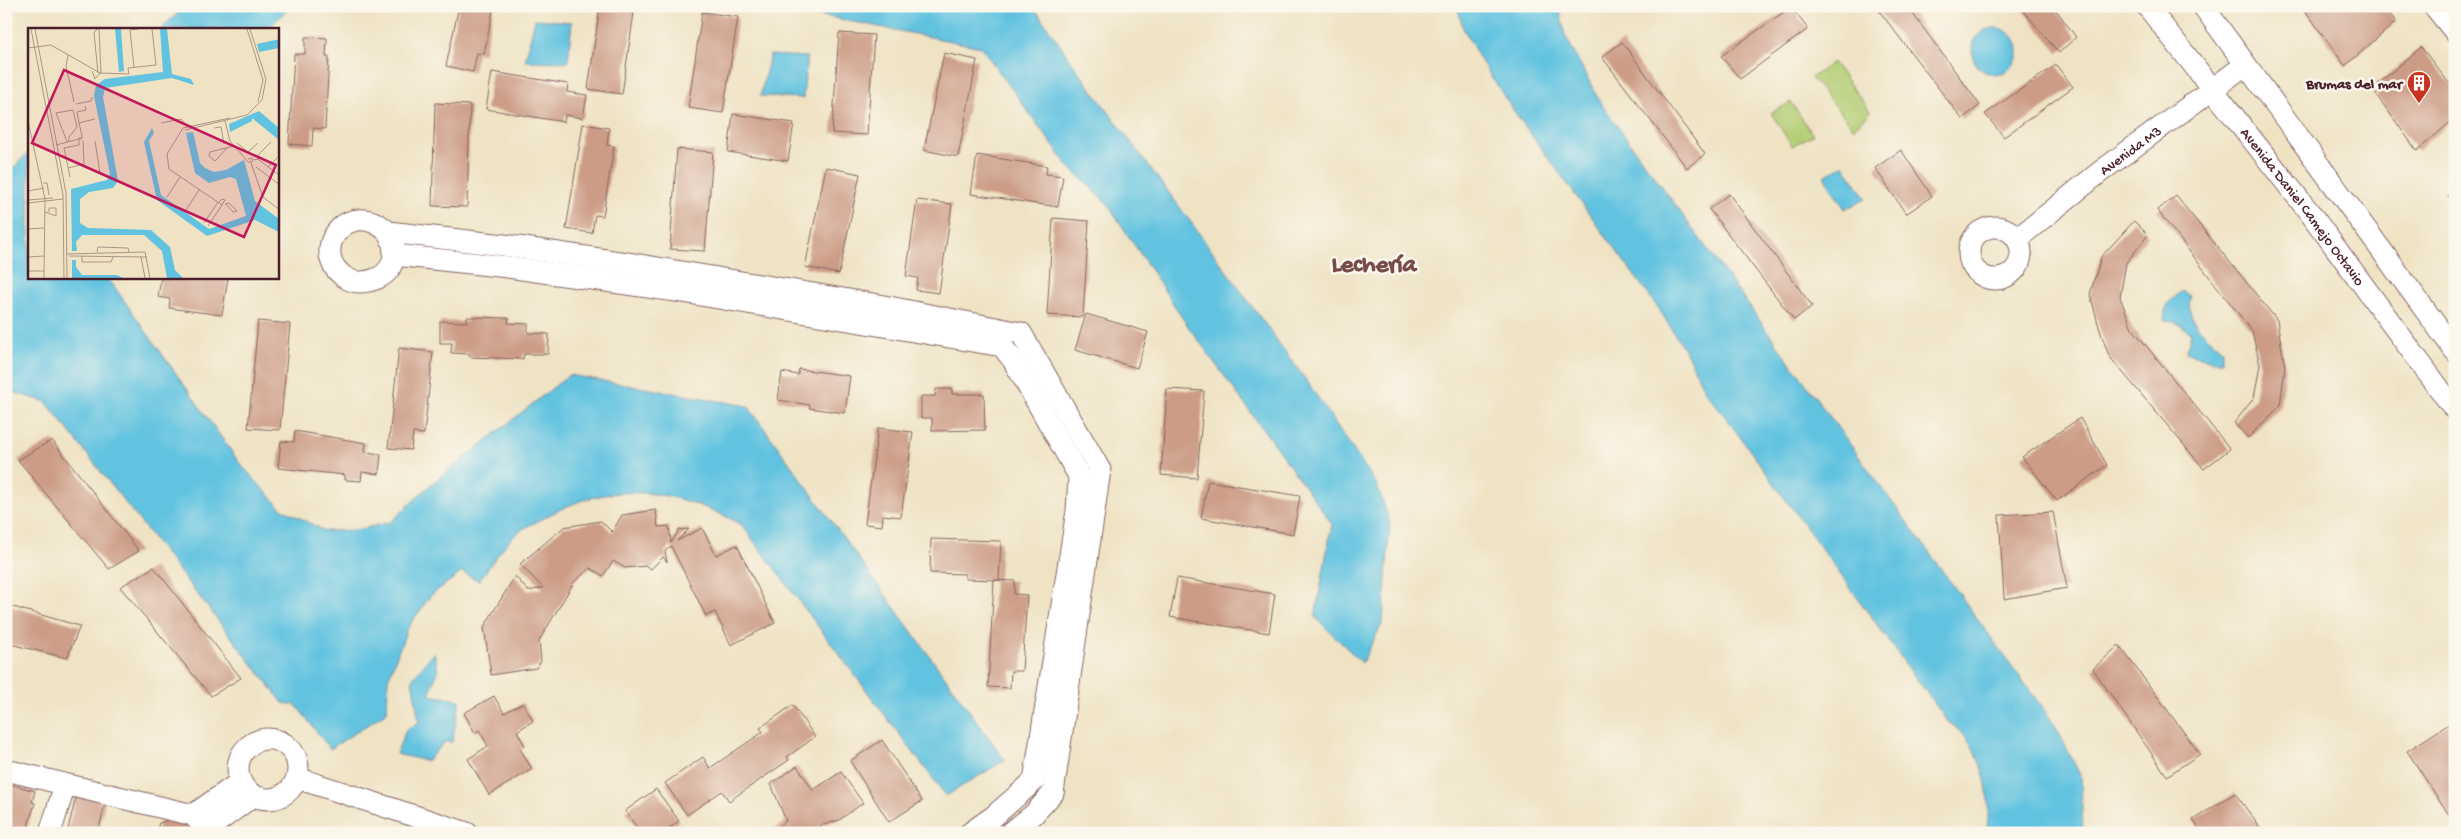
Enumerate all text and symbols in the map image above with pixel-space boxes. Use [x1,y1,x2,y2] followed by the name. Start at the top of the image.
[28,28,279,279] inset map
[2406,70,2432,104] building icon: Brumas del mar
[2305,76,2404,94] place label: Brumas del mar
[2097,123,2166,180] street label: Avenida M3
[2235,125,2368,290] street label: Avenida Daniel Camejo Octavio
[1331,252,1418,281] district label: Lechería

